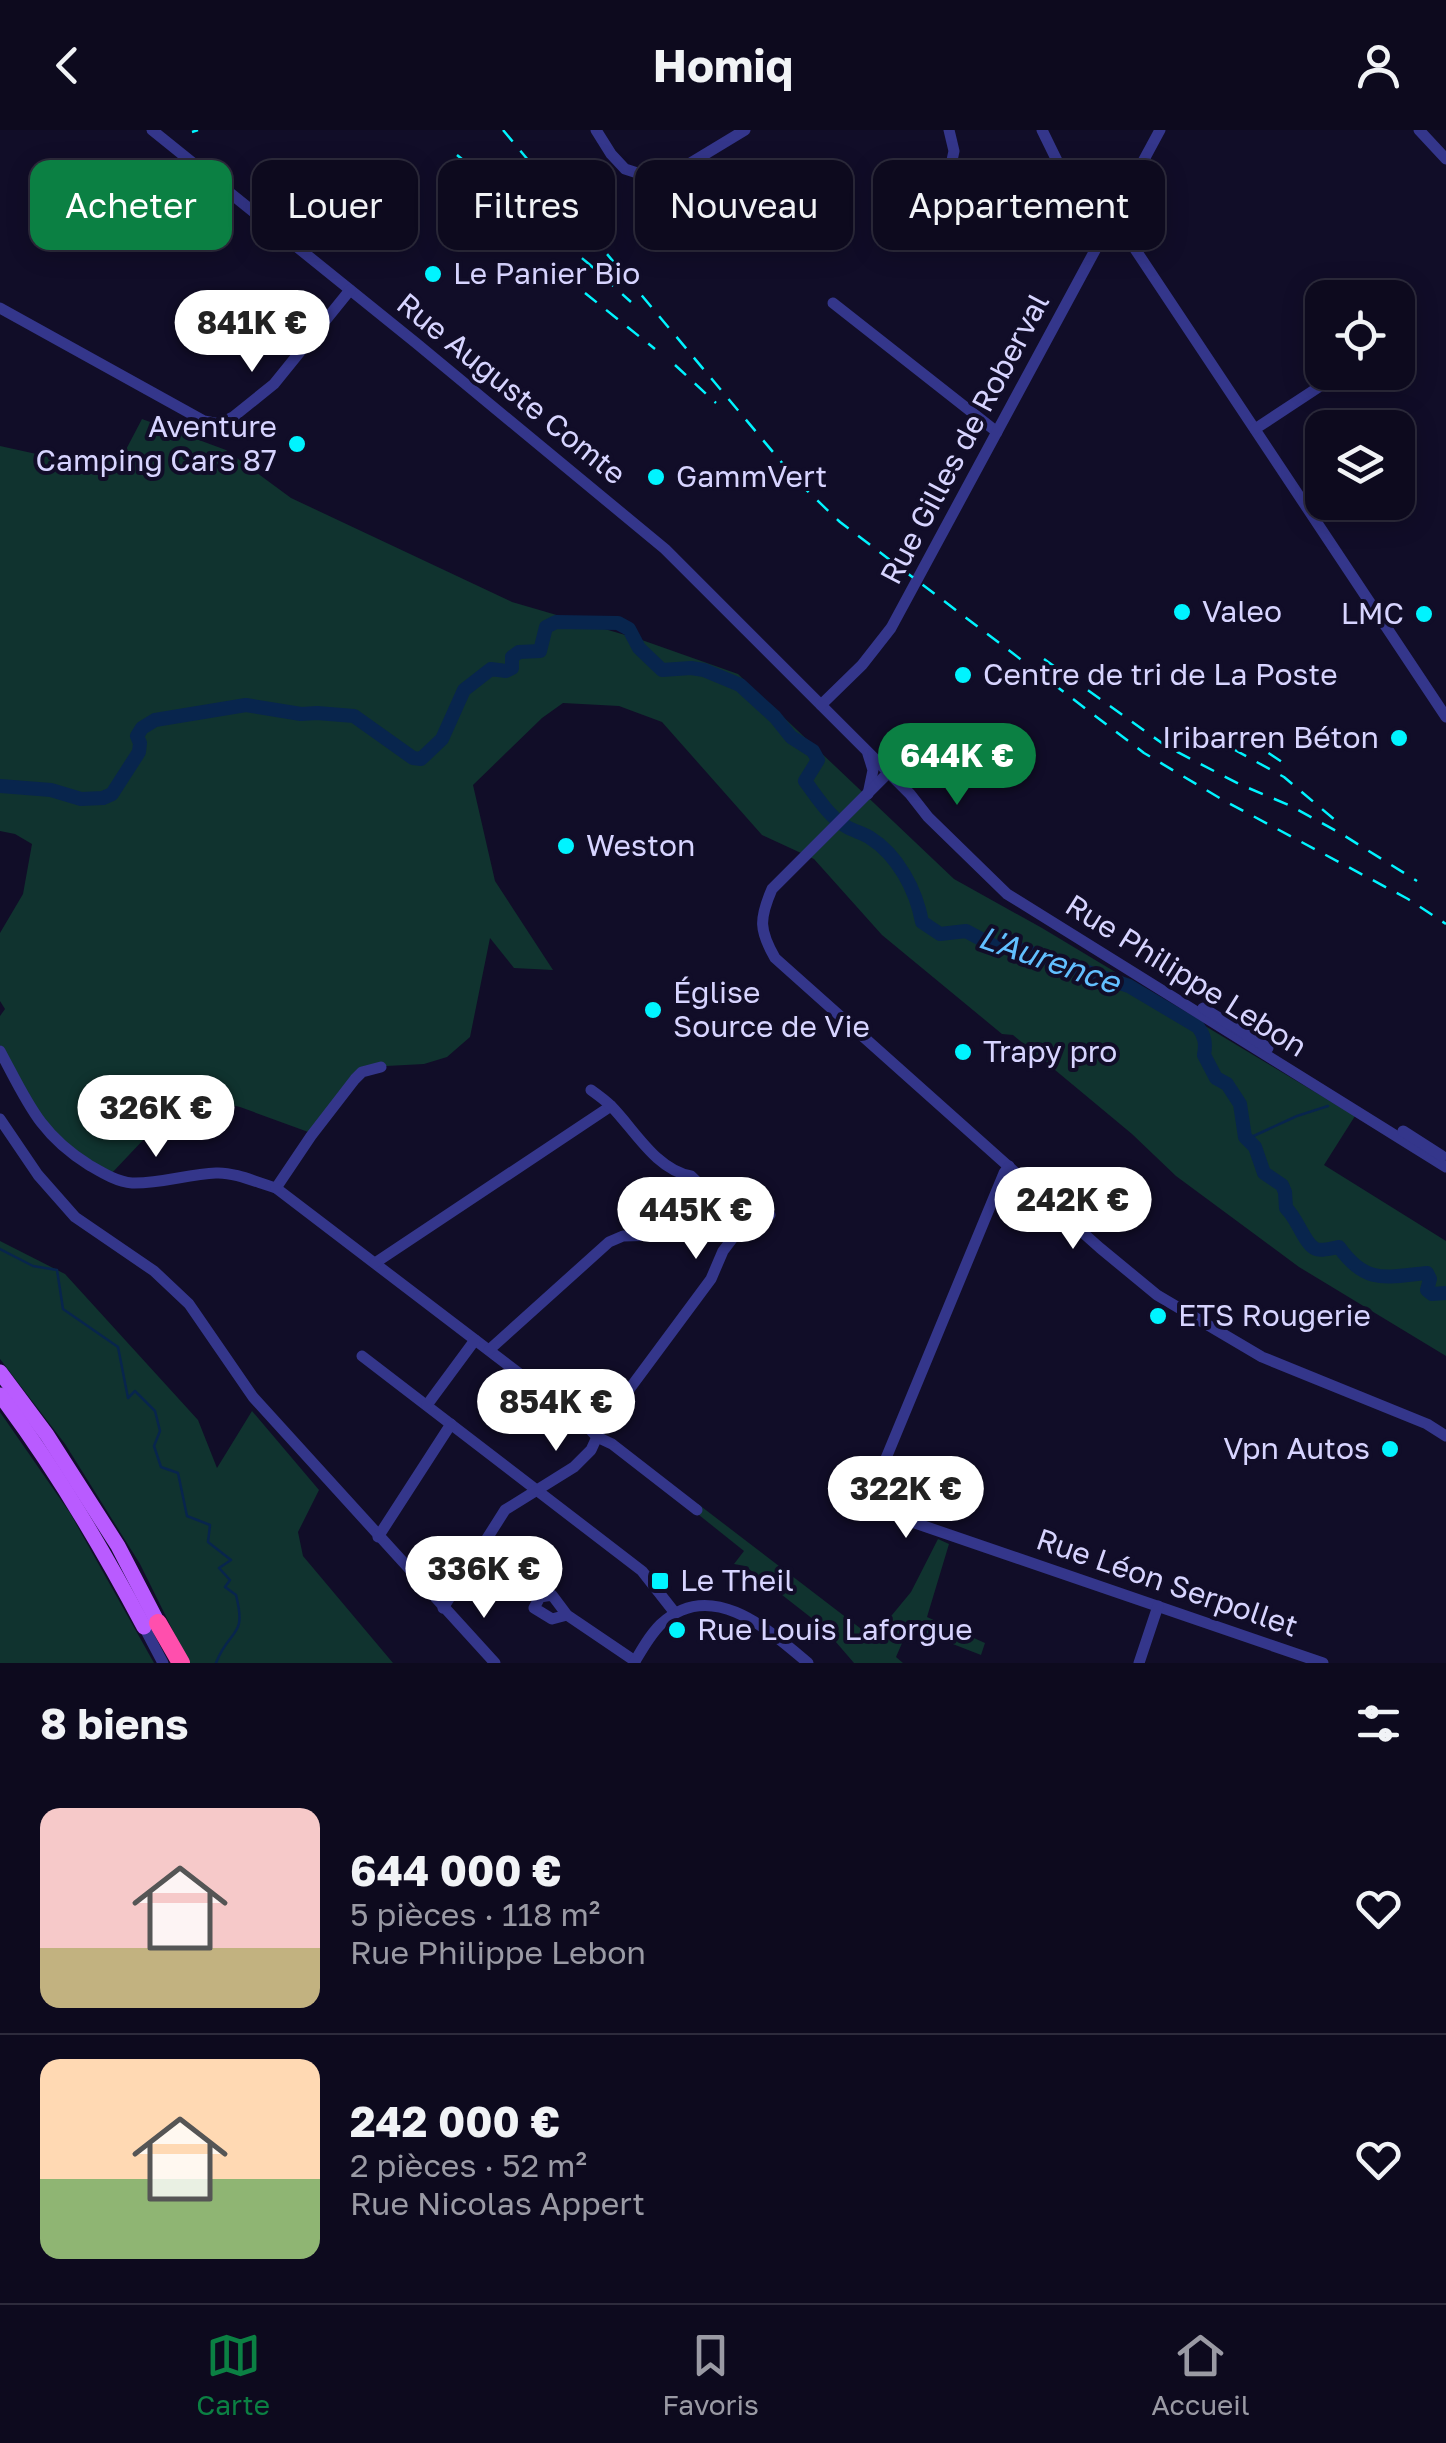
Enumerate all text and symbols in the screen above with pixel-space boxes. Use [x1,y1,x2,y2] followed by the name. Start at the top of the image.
[40,38,95,93] icon: back
[653,38,793,92] text: Homiq
[1351,38,1406,93] icon: person
[30,160,232,250] chip: Acheter
[252,160,418,250] chip: Louer
[438,160,615,250] chip: Filtres
[635,160,853,250] chip: Nouveau
[873,160,1165,250] chip: Appartement
[453,255,640,291] place label: Le Panier Bio
[422,263,444,285] marker: Le Panier Bio
[1305,280,1415,520] map controls
[1305,280,1415,390] button: locate
[390,285,633,492] street label: Rue Auguste Comte
[872,287,1056,590] street label: Rue Gilles de Roberval
[171,290,333,375] pin: 841K €
[197,303,307,341] text: 841K €
[36,408,277,478] place label: Aventure Camping Cars 87
[1305,410,1415,520] button: layers
[286,433,308,455] marker: Aventure Camping Cars 87
[676,458,827,494] place label: GammVert
[645,466,667,488] marker: GammVert
[1202,593,1282,629] place label: Valeo
[1341,595,1404,631] place label: LMC
[1171,601,1193,623] marker: Valeo
[1413,603,1435,625] marker: LMC
[983,656,1338,692] place label: Centre de tri de La Poste
[952,664,974,686] marker: Centre de tri de La Poste
[1162,719,1379,755] place label: Iribarren Béton
[876,723,1038,808] pin: 644K €
[1388,727,1410,749] marker: Iribarren Béton
[900,736,1014,774] text: 644K €
[586,827,695,863] place label: Weston
[555,835,577,857] marker: Weston
[1059,886,1314,1064] street label: Rue Philippe Lebon
[974,917,1127,1002] water label: L'Aurence
[673,974,870,1044] place label: Église Source de Vie
[642,999,664,1021] marker: Église Source de Vie
[983,1033,1117,1069] place label: Trapy pro
[952,1041,974,1063] marker: Trapy pro
[75,1075,237,1160] pin: 326K €
[99,1088,213,1126] text: 326K €
[992,1167,1154,1252] pin: 242K €
[615,1177,777,1262] pin: 445K €
[1017,1180,1129,1218] text: 242K €
[639,1190,753,1228] text: 445K €
[1178,1297,1371,1333] place label: ETS Rougerie
[1147,1305,1169,1327] marker: ETS Rougerie
[475,1369,637,1454] pin: 854K €
[499,1382,613,1420] text: 854K €
[1223,1430,1370,1466] place label: Vpn Autos
[1379,1438,1401,1460] marker: Vpn Autos
[825,1456,987,1541] pin: 322K €
[850,1469,962,1507] text: 322K €
[1032,1520,1303,1644] street label: Rue Léon Serpollet
[403,1536,565,1621] pin: 336K €
[427,1549,541,1587] text: 336K €
[680,1562,794,1598] place label: Le Theil
[649,1570,671,1592] marker: Le Theil
[697,1611,973,1647] place label: Rue Louis Laforgue
[666,1619,688,1641] marker: Rue Louis Laforgue
[1351,1696,1406,1751] icon: filters
[40,1698,188,1748] text: 8 biens
[350,1845,562,1895] text: 644 000 €
[120,1848,240,1968] icon: home
[1351,1881,1406,1936] icon: heart
[350,1895,600,1933] text: 5 pièces · 118 m²
[350,1933,646,1971] text: Rue Philippe Lebon
[350,2096,560,2146] text: 242 000 €
[120,2099,240,2219] icon: home
[1351,2132,1406,2187] icon: heart
[350,2146,587,2184] text: 2 pièces · 52 m²
[350,2184,645,2222] text: Rue Nicolas Appert
[196,2328,270,2421] tab: Carte
[662,2328,759,2421] tab: Favoris
[1151,2328,1250,2421] tab: Accueil

